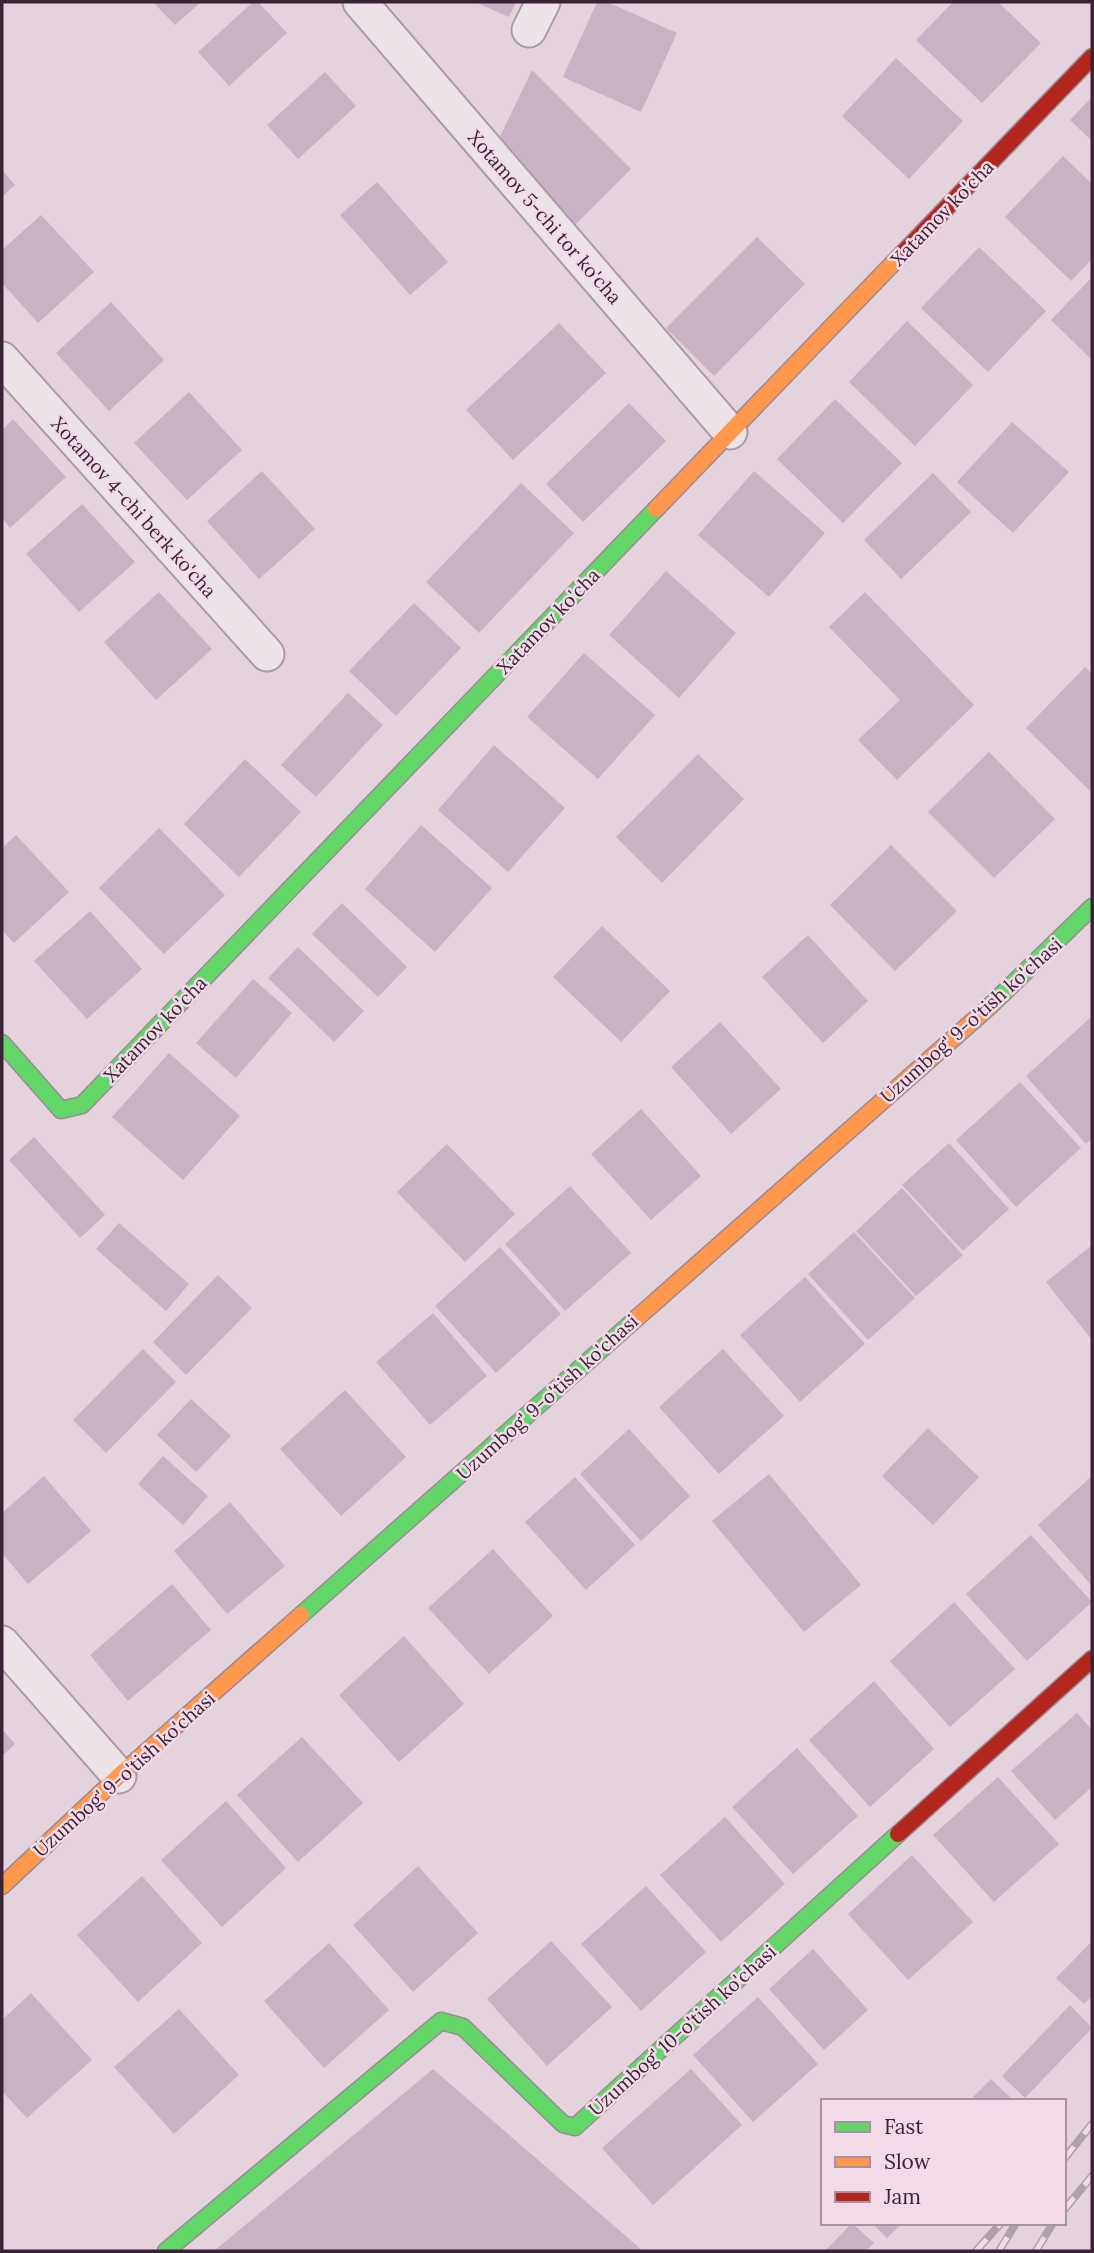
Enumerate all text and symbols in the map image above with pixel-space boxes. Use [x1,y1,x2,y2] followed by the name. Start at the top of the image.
[463,125,627,309] street label: Xotamov 5-chi tor ko'cha
[885,155,999,271] street label: Xatamov ko'cha
[46,412,222,603] street label: Xotamov 4-chi berk ko'cha
[491,563,605,679] street label: Xatamov ko'cha
[875,932,1067,1108] street label: Uzumbog' 9-o'tish ko'chasi
[98,971,212,1087] street label: Xatamov ko'cha
[451,1309,643,1485] street label: Uzumbog' 9-o'tish ko'chasi
[28,1686,220,1862] street label: Uzumbog' 9-o'tish ko'chasi
[583,1939,781,2121] street label: Uzumbog' 10-o'tish ko'chasi
[821,2099,1066,2225] legend
[884,2113,924,2140] text: Fast
[884,2148,931,2175] text: Slow
[883,2183,921,2210] text: Jam

